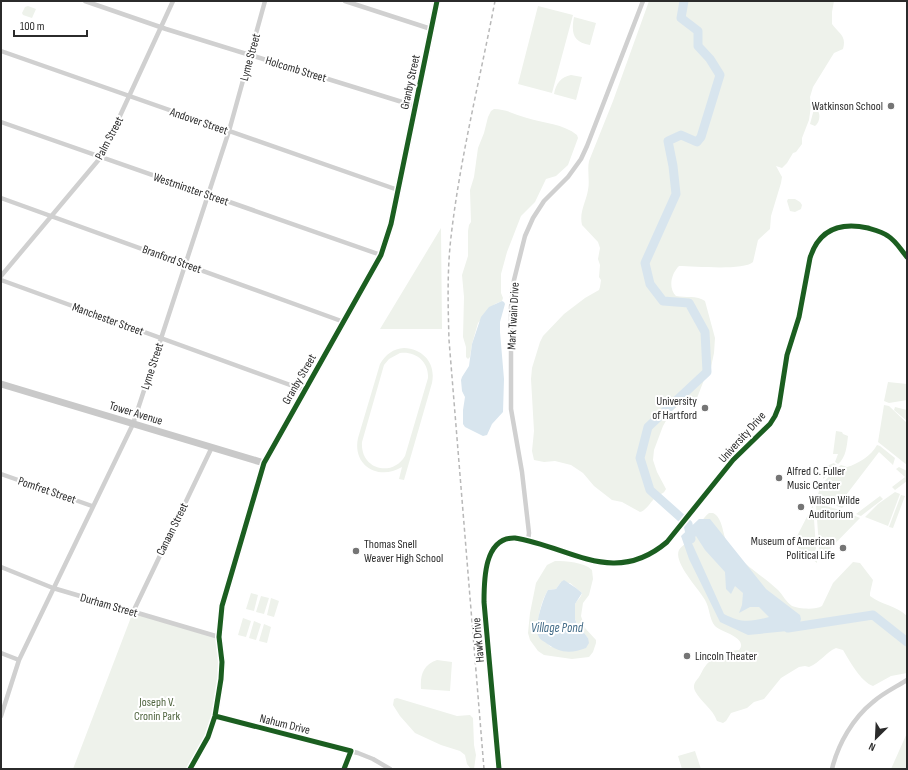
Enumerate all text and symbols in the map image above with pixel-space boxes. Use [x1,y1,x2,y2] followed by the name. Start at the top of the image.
[14,12,87,38] scale bar
[20,19,45,34] text: 100 m
[237,31,264,83] street label: Lyme Street
[264,53,328,86] street label: Holcomb Street
[397,53,424,111] street label: Granby Street
[812,99,883,114] place label: Watkinson School
[886,101,896,111] marker: Watkinson School
[167,104,230,139] street label: Andover Street
[92,114,127,162] street label: Palm Street
[151,170,231,210] street label: Westminster Street
[140,242,204,277] street label: Branford Street
[504,282,523,350] street label: Mark Twain Drive
[70,300,146,339] street label: Manchester Street
[138,340,167,392] street label: Lyme Street
[279,351,320,407] street label: Granby Street
[652,394,697,423] place label: University of Hartford
[107,398,165,429] street label: Tower Avenue
[700,403,710,413] marker: University of Hartford
[715,409,769,466] street label: University Drive
[786,464,846,493] place label: Alfred C. Fuller Music Center
[774,473,784,483] marker: Alfred C. Fuller Music Center
[16,474,78,507] street label: Pomfret Street
[808,493,860,522] place label: Wilson Wilde Auditorium
[153,500,192,558] street label: Canaan Street
[796,502,806,512] marker: Wilson Wilde Auditorium
[751,534,835,563] place label: Museum of American Political Life
[364,537,443,566] place label: Thomas Snell Weaver High School
[838,543,848,553] marker: Museum of American Political Life
[351,546,361,556] marker: Thomas Snell Weaver High School
[78,590,140,621] street label: Durham Street
[469,617,488,663] street label: Hawk Drive
[531,620,584,636] water label: Village Pond
[695,649,758,664] place label: Lincoln Theater
[682,651,692,661] marker: Lincoln Theater
[134,695,180,724] park label: Joseph V. Cronin Park
[258,711,312,738] street label: Nahum Drive
[856,718,896,758] north arrow
[867,739,877,754] text: N

